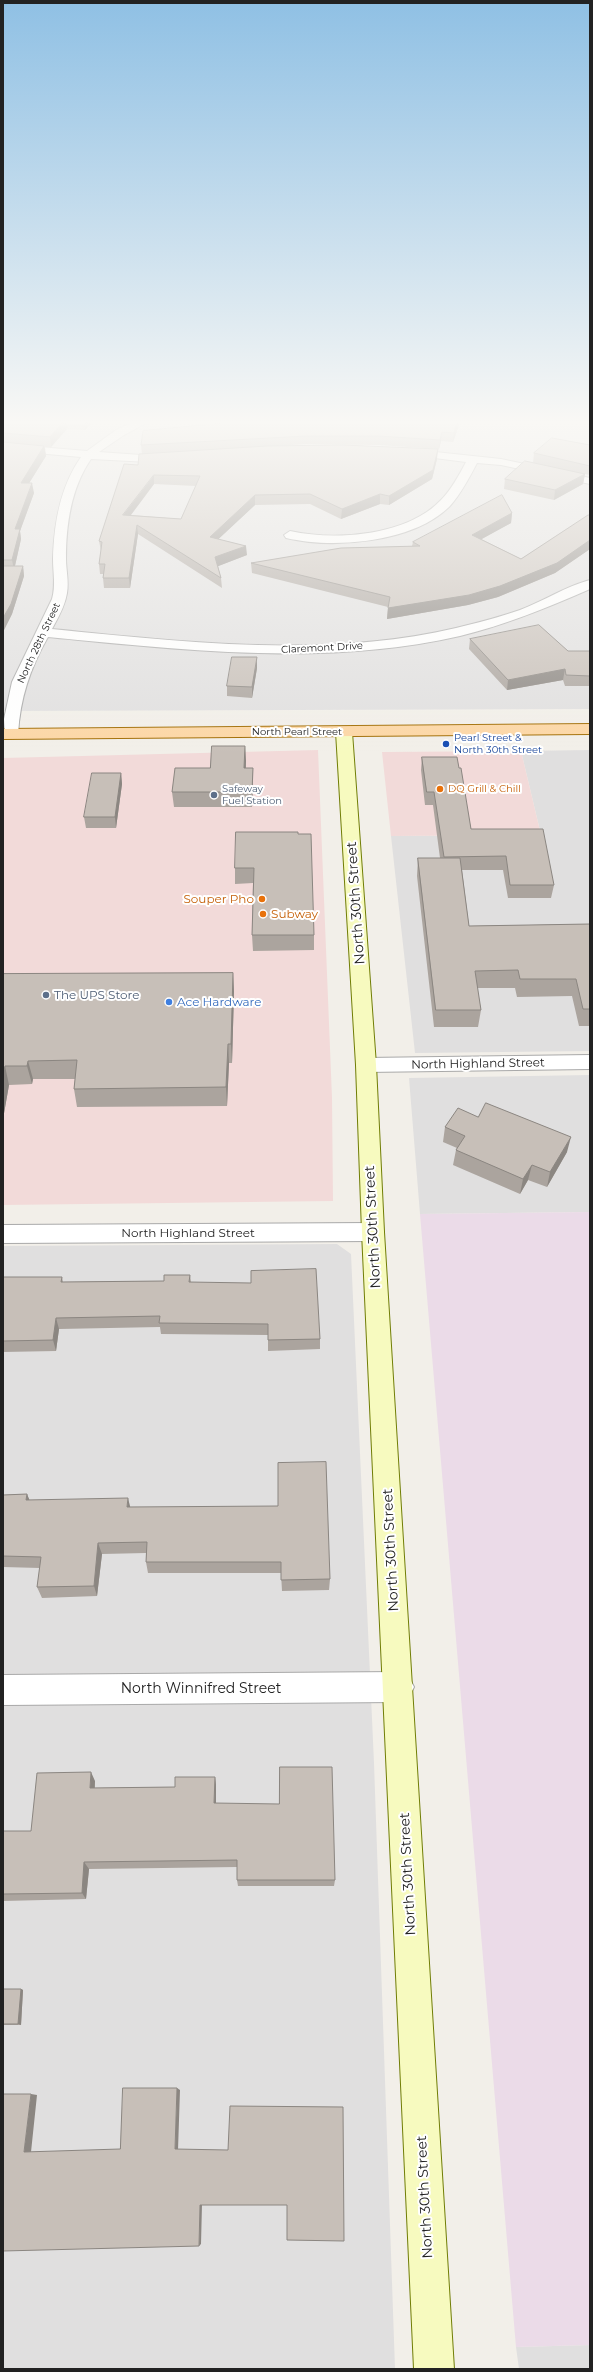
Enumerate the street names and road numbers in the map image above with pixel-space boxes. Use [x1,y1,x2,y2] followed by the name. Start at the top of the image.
[15,601,63,685] street label: North 28th Street
[281,640,363,656] street label: Claremont Drive
[252,726,342,738] street label: North Pearl Street
[343,841,369,965] street label: North 30th Street
[411,1056,545,1072] street label: North Highland Street
[361,1165,385,1289] street label: North 30th Street
[121,1226,255,1240] street label: North Highland Street
[379,1488,403,1612] street label: North 30th Street
[121,1681,281,1697] street label: North Winnifred Street
[396,1812,420,1936] street label: North 30th Street
[413,2135,437,2259] street label: North 30th Street

